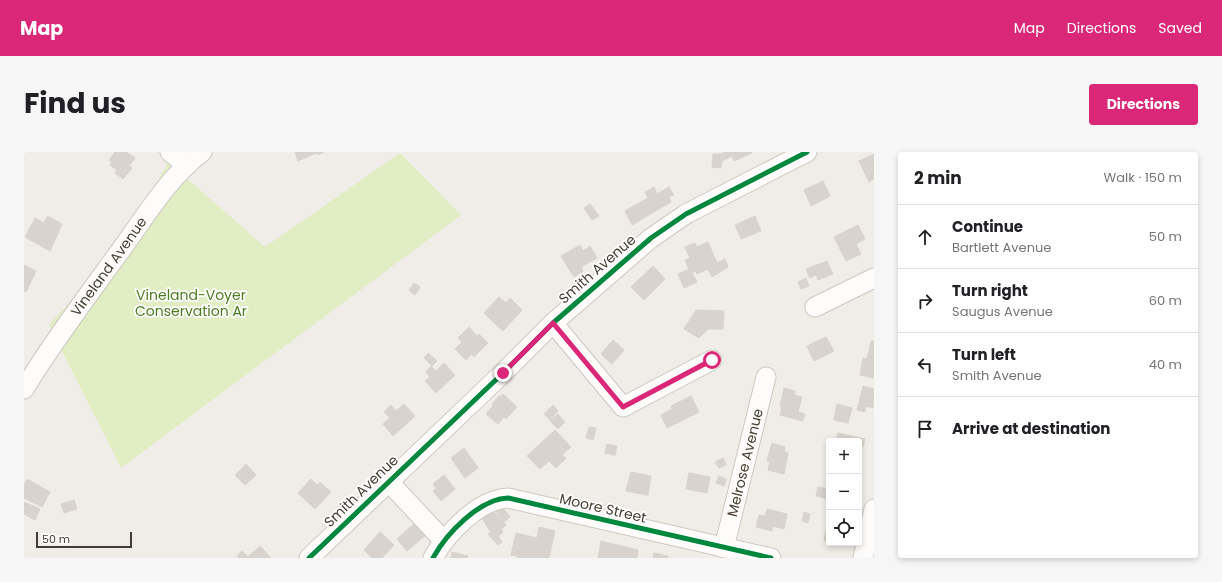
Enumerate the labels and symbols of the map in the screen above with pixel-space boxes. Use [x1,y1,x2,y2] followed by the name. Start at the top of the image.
[66,212,152,320] street label: Vineland Avenue
[554,230,640,308] street label: Smith Avenue
[135,285,247,321] park label: Vineland-Voyer Conservation Ar
[703,351,721,369] route start
[494,364,512,382] route end
[722,406,768,519] street label: Melrose Avenue
[319,450,403,532] street label: Smith Avenue
[558,488,648,528] street label: Moore Street
[36,530,132,549] scale bar

